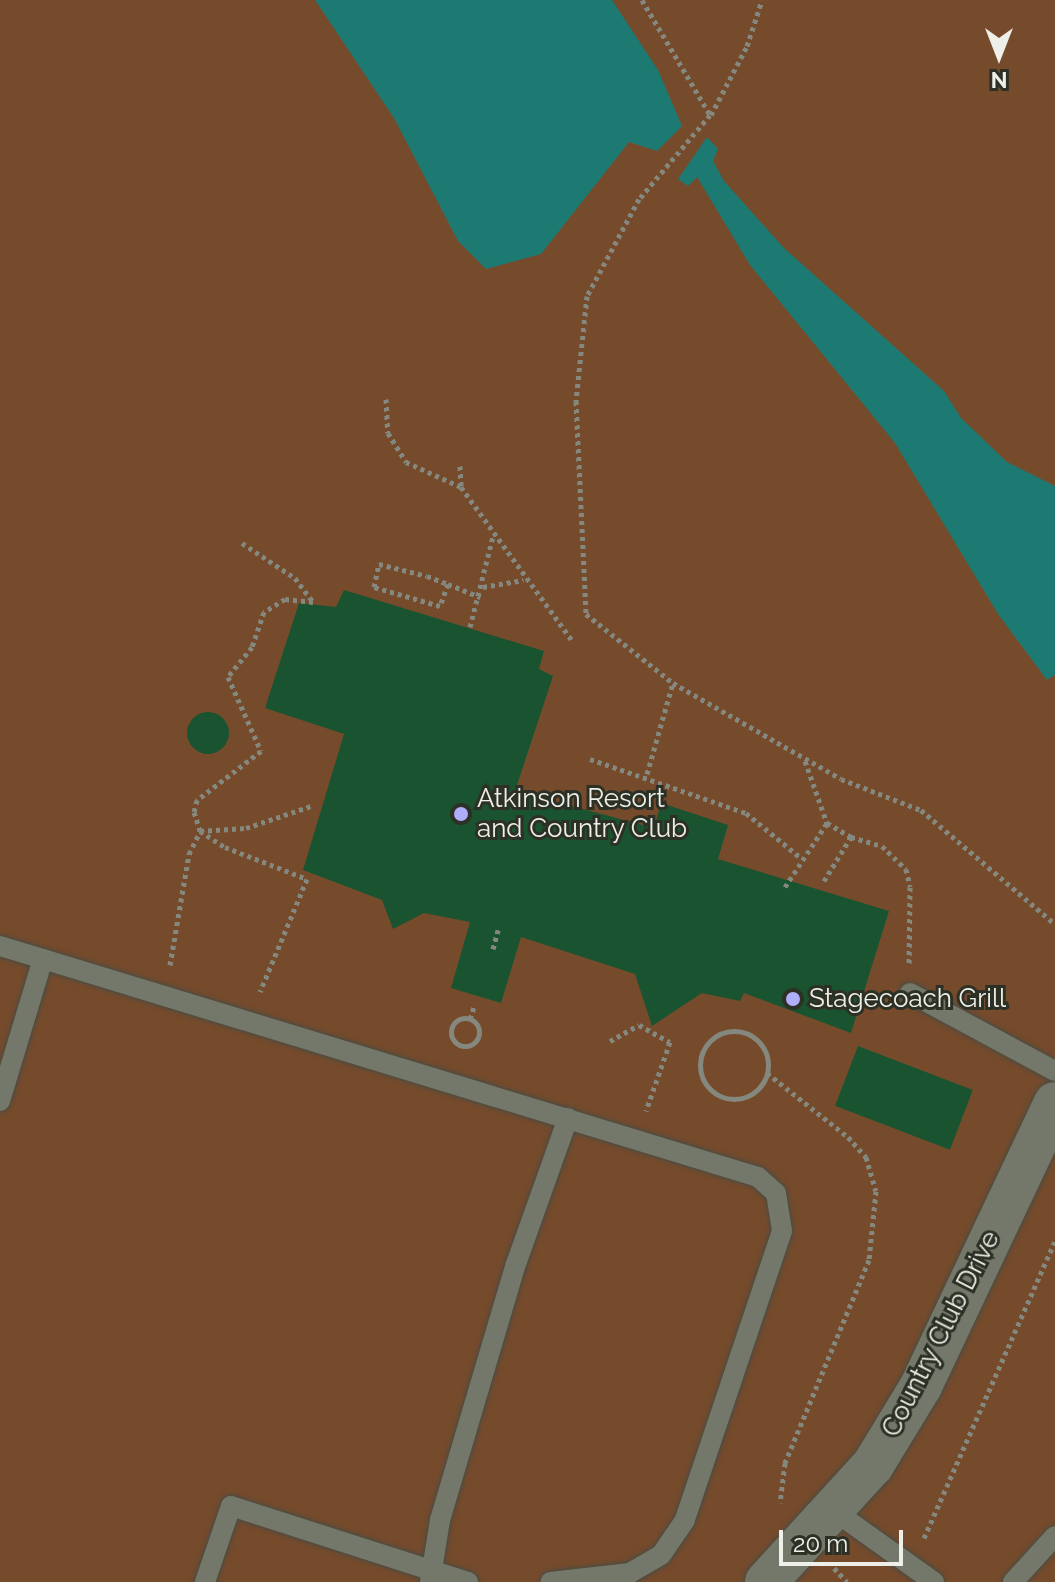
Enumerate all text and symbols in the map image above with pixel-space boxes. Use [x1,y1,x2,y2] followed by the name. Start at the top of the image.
[959,16,1039,96] north arrow
[991,67,1007,93] text: N
[477,783,688,844] place label: Atkinson Resort and Country Club
[452,805,470,823] marker: Atkinson Resort and Country Club
[809,983,1006,1015] place label: Stagecoach Grill
[784,990,802,1008] marker: Stagecoach Grill
[875,1226,1007,1442] street label: Country Club Drive
[783,1514,907,1564] scale bar
[793,1529,848,1558] text: 20 m

